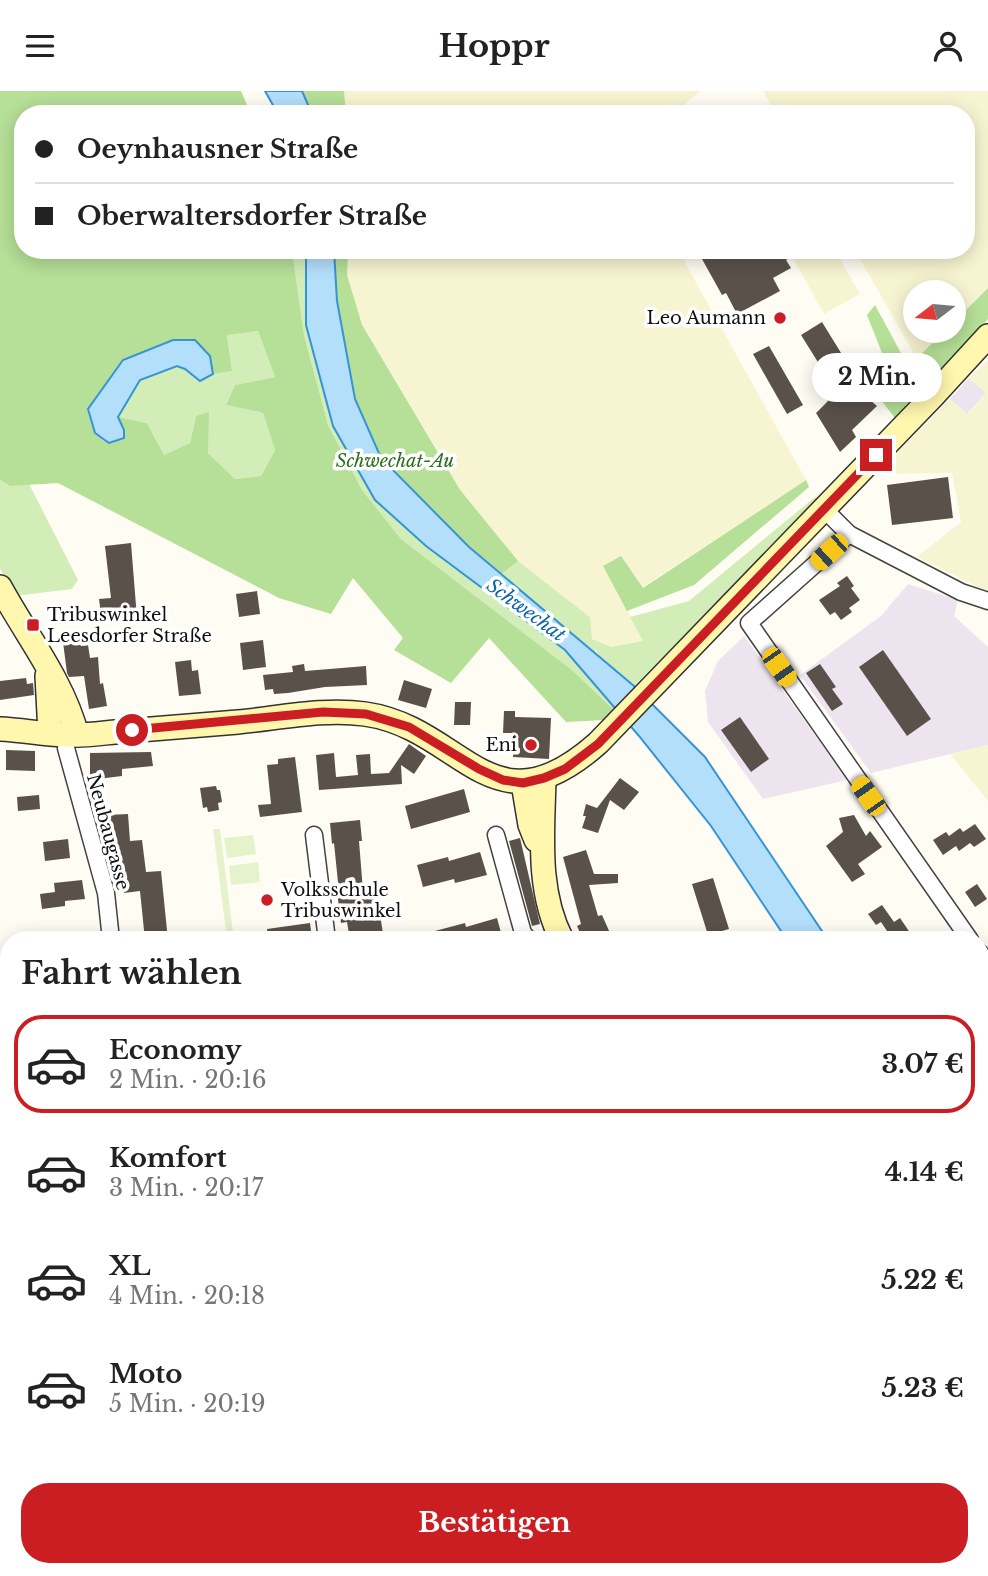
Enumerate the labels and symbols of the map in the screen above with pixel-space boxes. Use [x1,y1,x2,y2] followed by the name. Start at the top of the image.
[903,280,966,343] north arrow
[647,307,766,329] place label: Leo Aumann
[772,310,788,326] marker: Leo Aumann
[811,353,941,403] callout: 2 Min.
[860,439,892,471] route end
[336,450,455,472] park label: Schwechat-Au
[807,530,852,574] car
[482,574,570,646] water label: Schwechat
[47,604,212,647] place label: Tribuswinkel Leesdorfer Straße
[25,617,41,633] marker: Tribuswinkel Leesdorfer Straße
[759,644,800,690] car
[116,714,148,746] route start
[485,734,517,756] place label: Eni
[523,737,539,753] marker: Eni
[82,772,134,892] street label: Neubaugasse
[848,773,889,819] car
[280,879,401,922] place label: Volksschule Tribuswinkel
[259,892,275,908] marker: Volksschule Tribuswinkel

